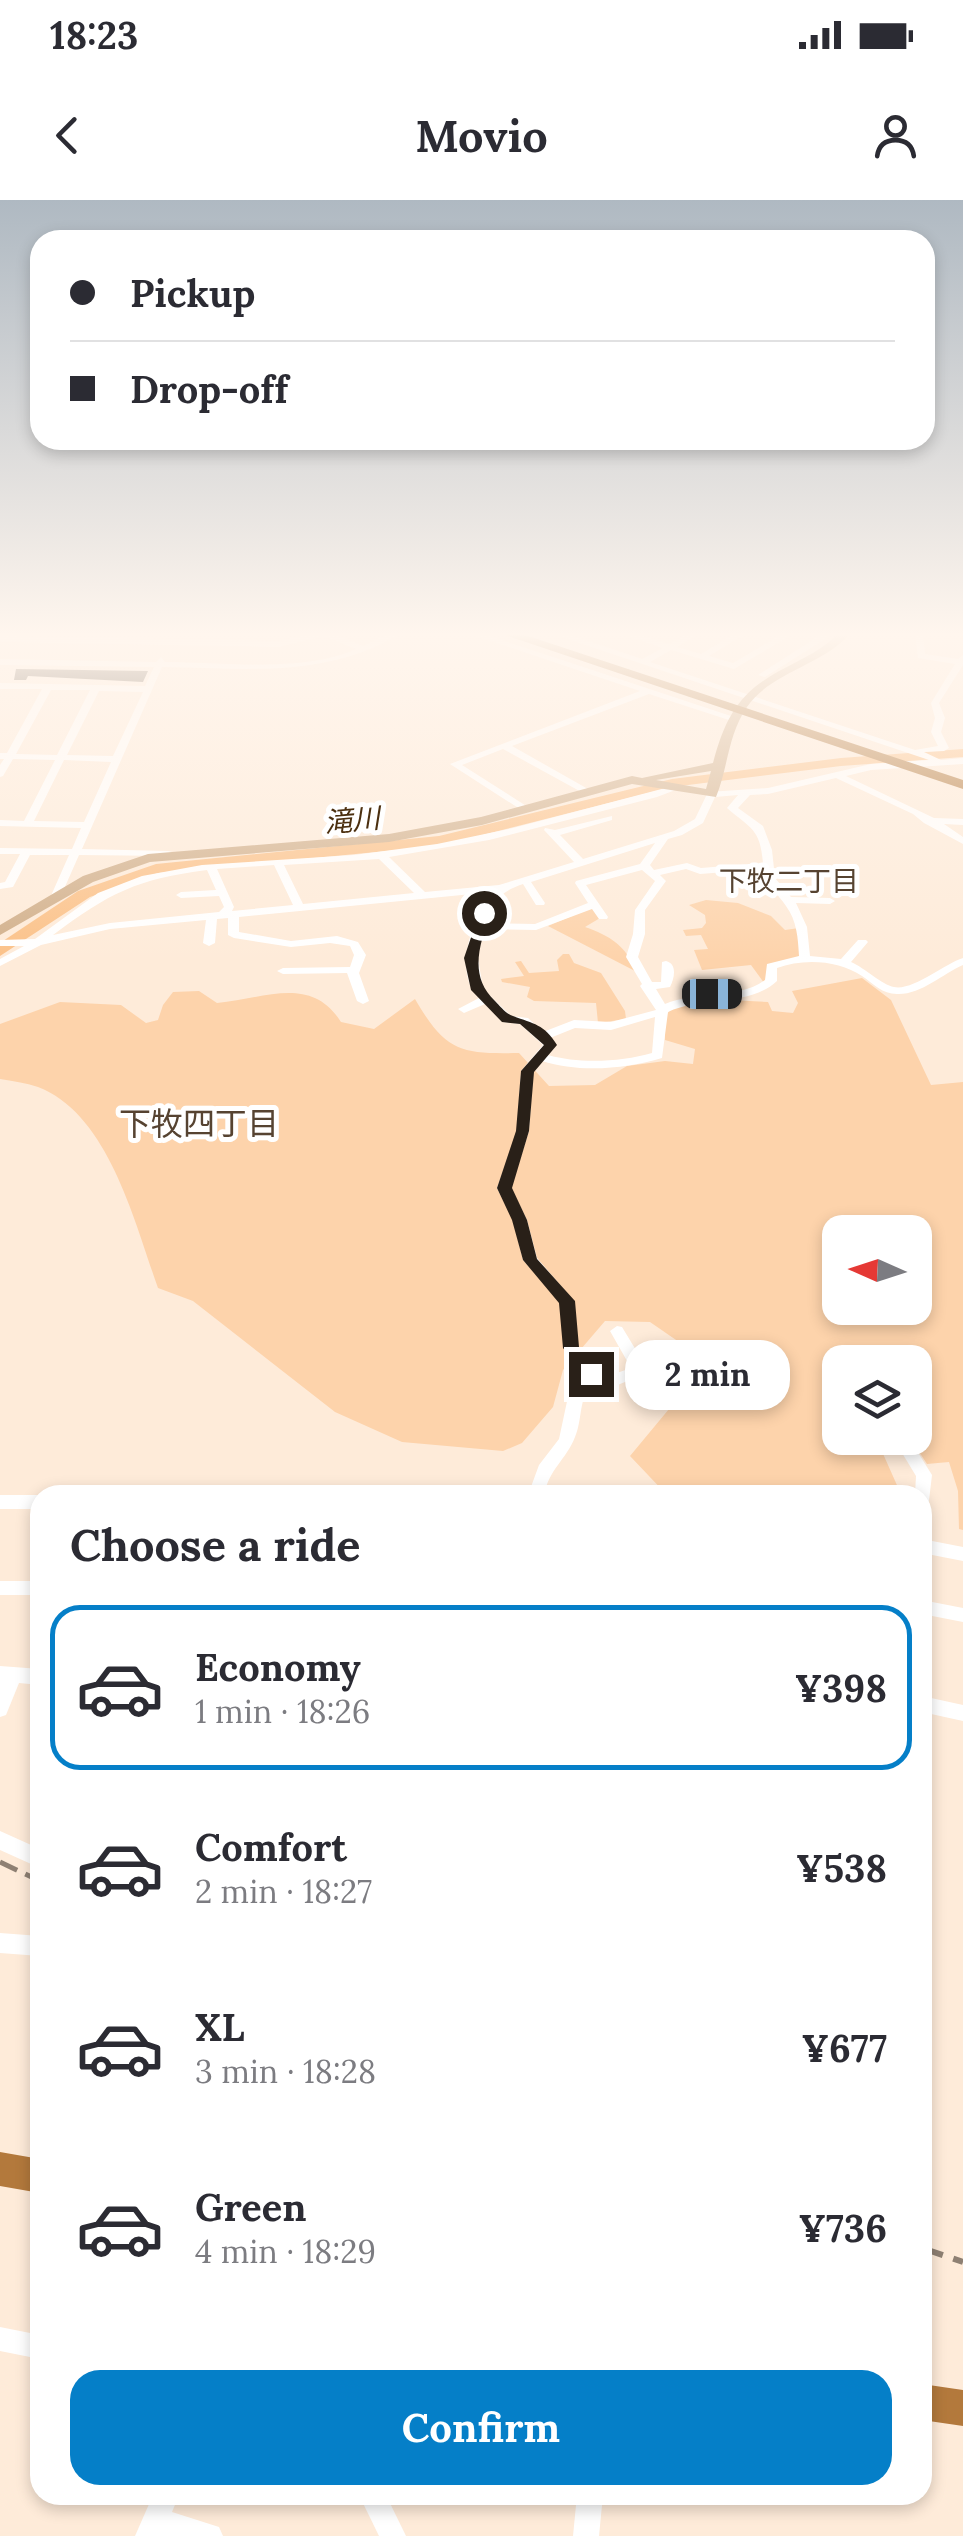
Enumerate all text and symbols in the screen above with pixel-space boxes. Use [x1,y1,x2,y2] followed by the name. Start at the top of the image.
[50,11,138,59] text: 18:23
[415,107,548,164] text: Movio
[40,108,95,163] icon: back
[868,108,923,163] icon: person
[130,269,255,317] text: Pickup
[130,365,288,413] text: Drop-off
[323,799,384,840] water label: 滝川
[719,863,859,899] district label: 下牧二丁目
[462,891,507,936] route start
[682,979,742,1009] car
[119,1103,279,1144] district label: 下牧四丁目
[822,1215,932,1325] north arrow
[822,1215,932,1455] map controls
[626,1339,791,1409] callout: 2 min
[822,1345,932,1455] button: layers
[569,1352,614,1397] route end
[665,1354,750,1395] text: 2 min
[70,1516,360,1573] text: Choose a ride
[75,1643,165,1733] icon: car
[195,1643,361,1691] text: Economy
[795,1664,887,1712] text: ¥398
[195,1691,370,1732] text: 1 min · 18:26
[75,1823,165,1913] icon: car
[195,1823,347,1871] text: Comfort
[796,1844,887,1892] text: ¥538
[195,1871,372,1912] text: 2 min · 18:27
[75,2003,165,2093] icon: car
[195,2003,245,2051] text: XL
[802,2024,887,2072] text: ¥677
[195,2051,376,2092] text: 3 min · 18:28
[75,2183,165,2273] icon: car
[195,2183,307,2231] text: Green
[799,2204,887,2252] text: ¥736
[195,2231,376,2272] text: 4 min · 18:29
[70,2370,892,2485] button: Confirm

